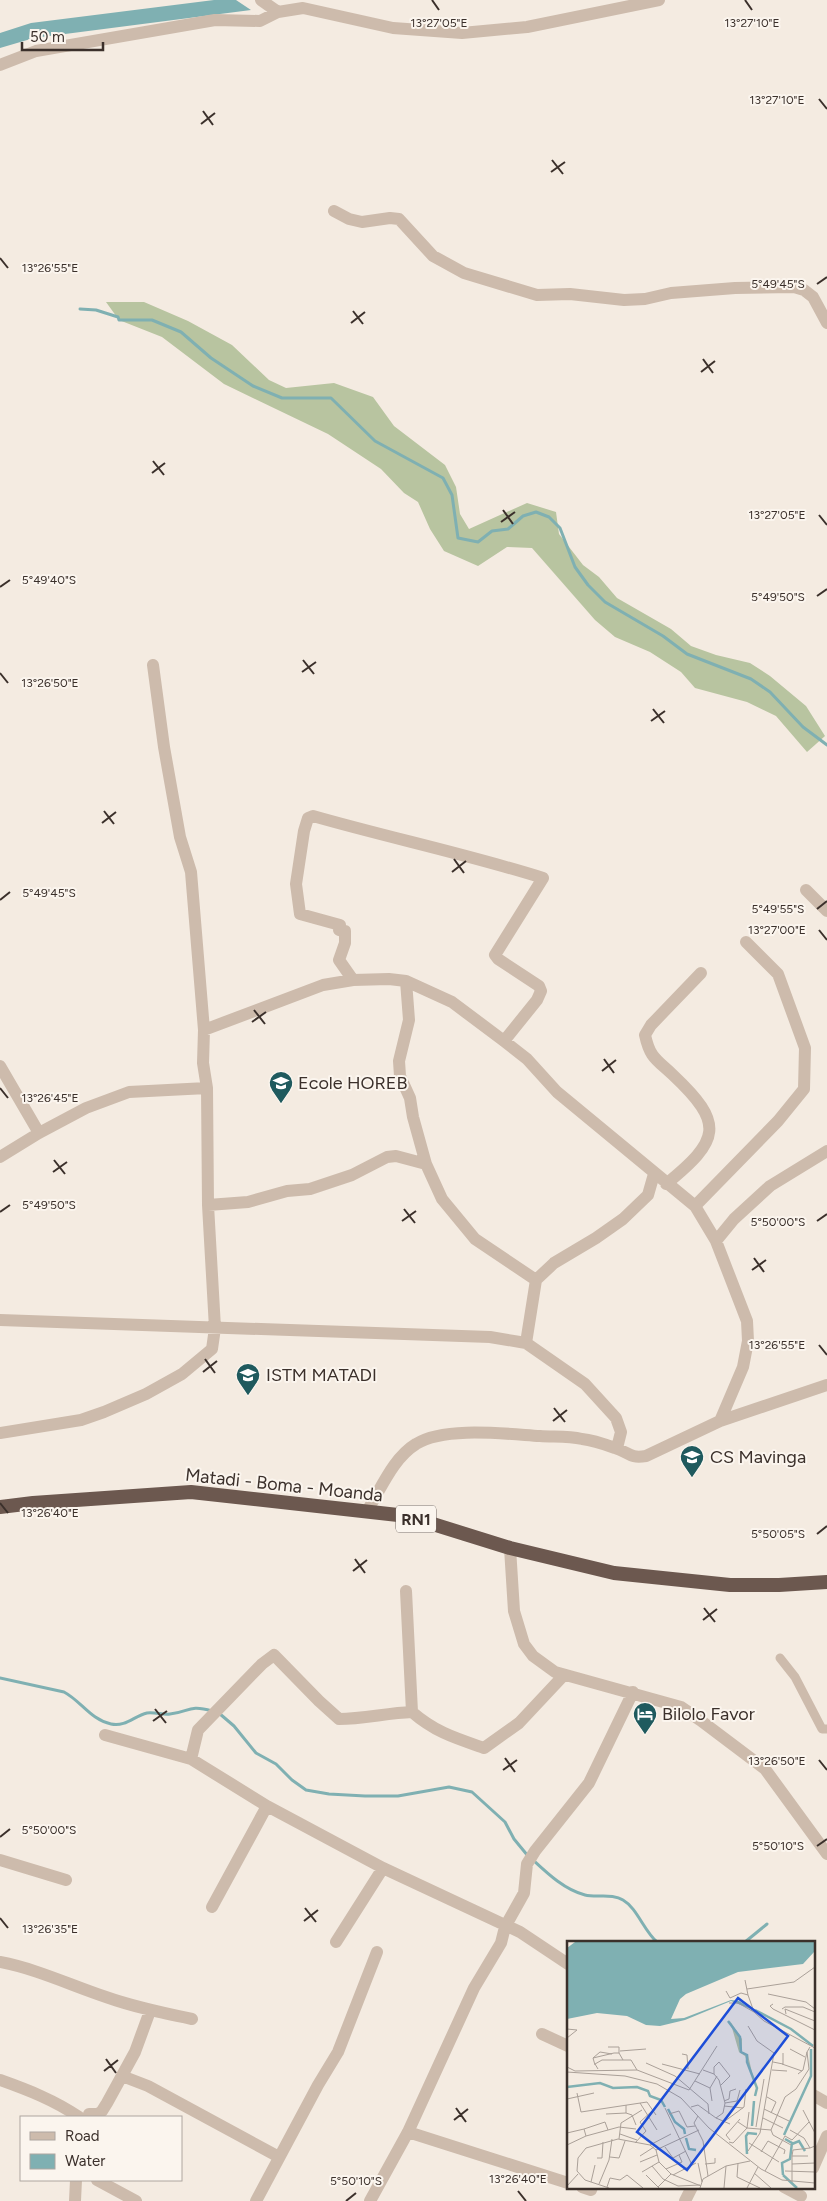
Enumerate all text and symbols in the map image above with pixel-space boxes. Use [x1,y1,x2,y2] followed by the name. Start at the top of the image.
[410,16,468,30] text: 13°27'05"E
[724,16,780,30] text: 13°27'10"E
[22,20,104,52] scale bar
[30,28,65,46] text: 50 m
[749,93,805,107] text: 13°27'10"E
[22,261,78,275] text: 13°26'55"E
[751,277,805,291] text: 5°49'45"S
[748,508,806,522] text: 13°27'05"E
[22,573,76,587] text: 5°49'40"S
[751,590,805,604] text: 5°49'50"S
[21,676,79,690] text: 13°26'50"E
[22,886,76,900] text: 5°49'45"S
[752,902,804,916] text: 5°49'55"S
[748,923,806,937] text: 13°27'00"E
[268,1070,294,1104] school or university icon: Ecole HOREB
[298,1072,407,1094] place label: Ecole HOREB
[21,1091,79,1105] text: 13°26'45"E
[22,1198,76,1212] text: 5°49'50"S
[751,1215,805,1229] text: 5°50'00"S
[749,1338,805,1352] text: 13°26'55"E
[235,1362,261,1396] school or university icon: ISTM MATADI
[266,1364,377,1386] place label: ISTM MATADI
[679,1444,705,1478] school or university icon: CS Mavinga
[710,1446,806,1468] place label: CS Mavinga
[184,1464,384,1506] street label: Matadi - Boma - Moanda
[21,1506,79,1520] text: 13°26'40"E
[396,1506,436,1532] road number: RN1
[751,1527,805,1541] text: 5°50'05"S
[632,1701,658,1735] hotel icon: Bilolo Favor
[662,1703,755,1725] place label: Bilolo Favor
[748,1754,806,1768] text: 13°26'50"E
[22,1823,76,1837] text: 5°50'00"S
[752,1839,804,1853] text: 5°50'10"S
[22,1922,78,1936] text: 13°26'35"E
[567,1941,814,2188] inset map
[20,2116,182,2181] legend
[65,2127,100,2145] text: Road
[65,2152,105,2170] text: Water
[489,2172,547,2186] text: 13°26'40"E
[330,2174,382,2188] text: 5°50'10"S

